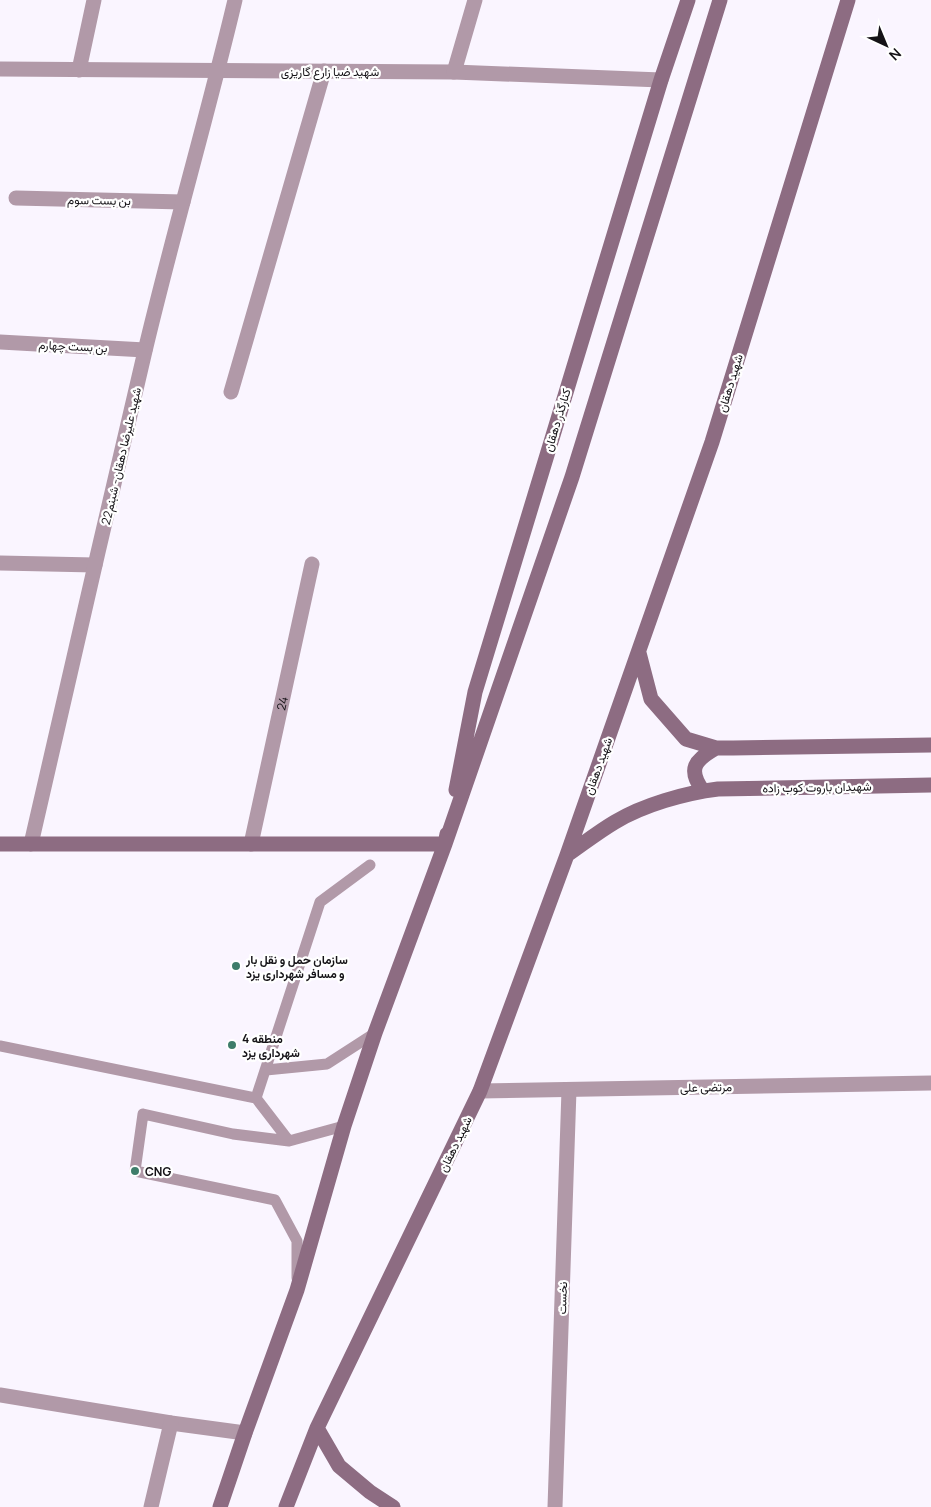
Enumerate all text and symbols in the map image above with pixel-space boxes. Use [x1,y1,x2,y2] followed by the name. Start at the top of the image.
[861,20,911,70] north arrow
[885,44,906,65] text: N
[281,63,379,81] street label: شهید ضیا زارع گاریزی
[67,191,131,209] street label: بن بست سوم
[38,336,108,356] street label: بن بست چهارم
[713,352,747,414] street label: شهید دهقان
[97,386,145,526] street label: شهید علیرضا دهقان- شبنم22
[539,386,575,454] street label: کنارگذر دهقان
[272,695,291,712] street label: 24
[580,735,616,797] street label: شهید دهقان
[762,778,872,796] street label: شهیدان باروت کوب زاده
[245,951,348,982] place label: سازمان حمل و نقل بار و مسافر شهرداری یزد
[230,960,242,972] marker: سازمان حمل و نقل بار و مسافر شهرداری یزد
[242,1030,300,1061] place label: منطقه 4 شهرداری یزد
[226,1039,238,1051] marker: منطقه 4 شهرداری یزد
[680,1078,732,1096] street label: مرتضی علی
[434,1113,476,1175] street label: شهید دهقان
[145,1163,171,1180] place label: CNG
[129,1165,141,1177] marker: CNG
[553,1281,571,1315] street label: نخست

